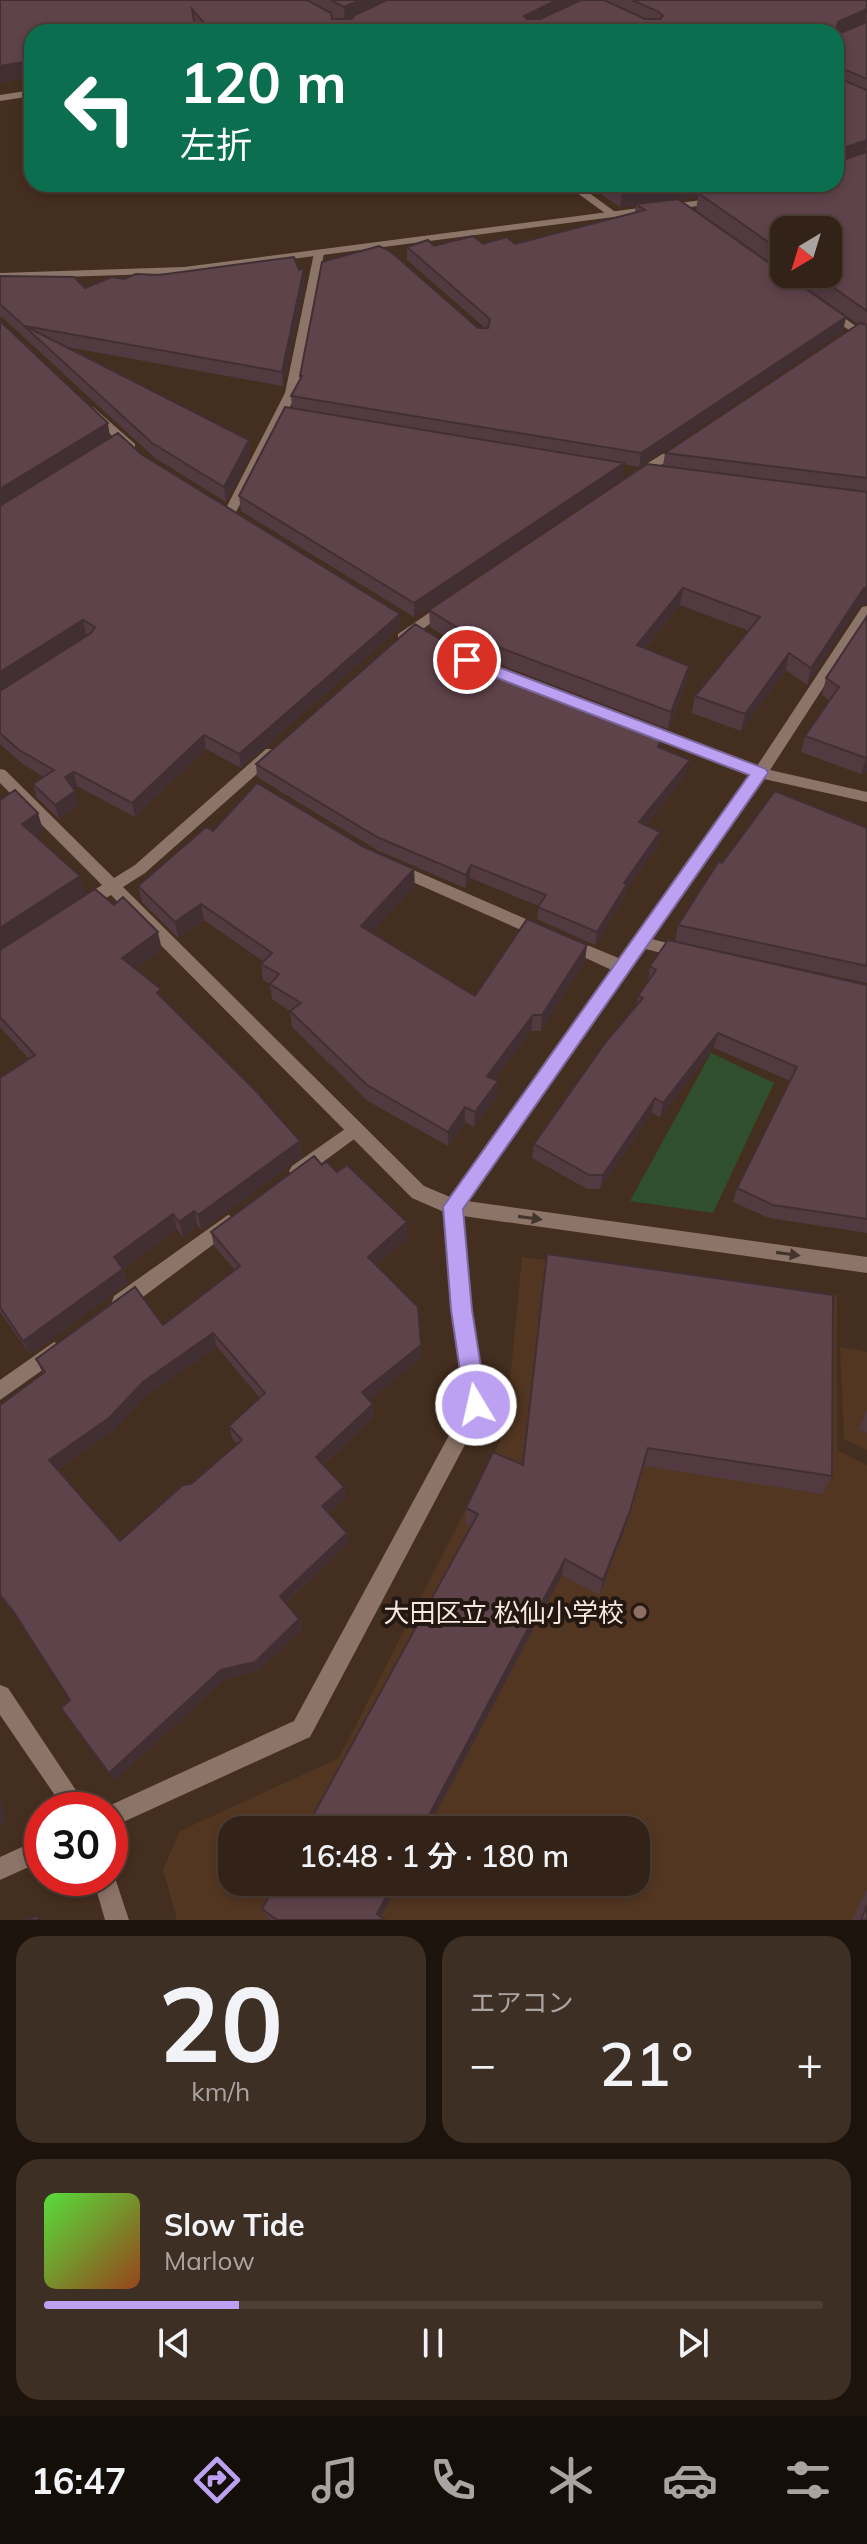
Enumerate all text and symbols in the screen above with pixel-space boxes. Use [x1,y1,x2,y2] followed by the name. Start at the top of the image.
[180,47,347,117] text: 120 m
[48,56,152,160] icon: left
[180,122,252,167] text: 左折
[770,216,842,288] north arrow
[770,216,842,288] map controls
[433,626,501,694] pin
[445,638,489,682] icon: arrive
[518,1212,543,1225] one-way arrow
[776,1248,801,1261] one-way arrow
[434,1363,518,1447] position arrow
[383,1596,624,1629] place label: 大田区立 松仙小学校
[631,1603,649,1621] marker: 大田区立 松仙小学校
[24,1792,128,1896] speed limit sign: 30
[299,1837,569,1875] text: 16:48 · 1 分 · 180 m
[158,1957,283,2088] text: 20
[470,1986,574,2019] text: エアコン
[599,2026,694,2101] text: 21°
[470,2036,496,2091] text: −
[797,2036,823,2091] text: +
[191,2075,250,2108] text: km/h
[164,2206,305,2244] text: Slow Tide
[164,2244,255,2277] text: Marlow
[152,2321,196,2365] icon: previous
[411,2321,455,2365] icon: pause
[671,2321,715,2365] icon: next
[189,2452,245,2508] icon: directions
[307,2452,363,2508] icon: music
[425,2452,481,2508] icon: phone
[543,2452,599,2508] icon: climate
[662,2452,718,2508] icon: car
[780,2452,836,2508] icon: filters
[31,2458,126,2503] text: 16:47

